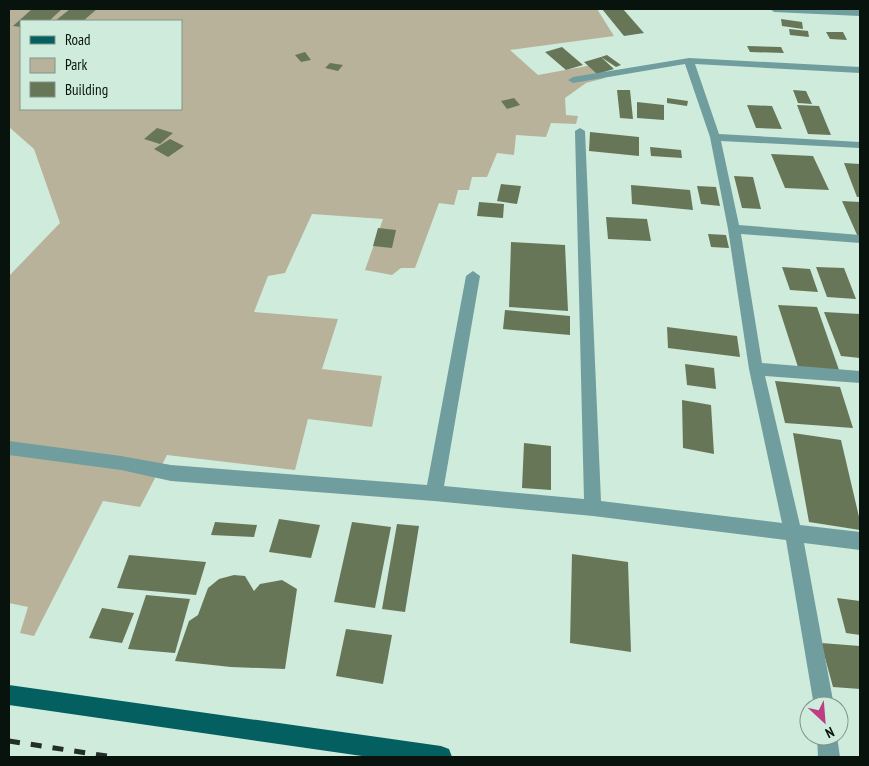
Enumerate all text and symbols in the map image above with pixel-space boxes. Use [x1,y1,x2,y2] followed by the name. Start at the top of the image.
[20,20,182,110] legend
[65,30,91,49] text: Road
[65,55,87,74] text: Park
[65,80,108,99] text: Building
[799,696,849,746] north arrow
[822,723,837,742] text: N

